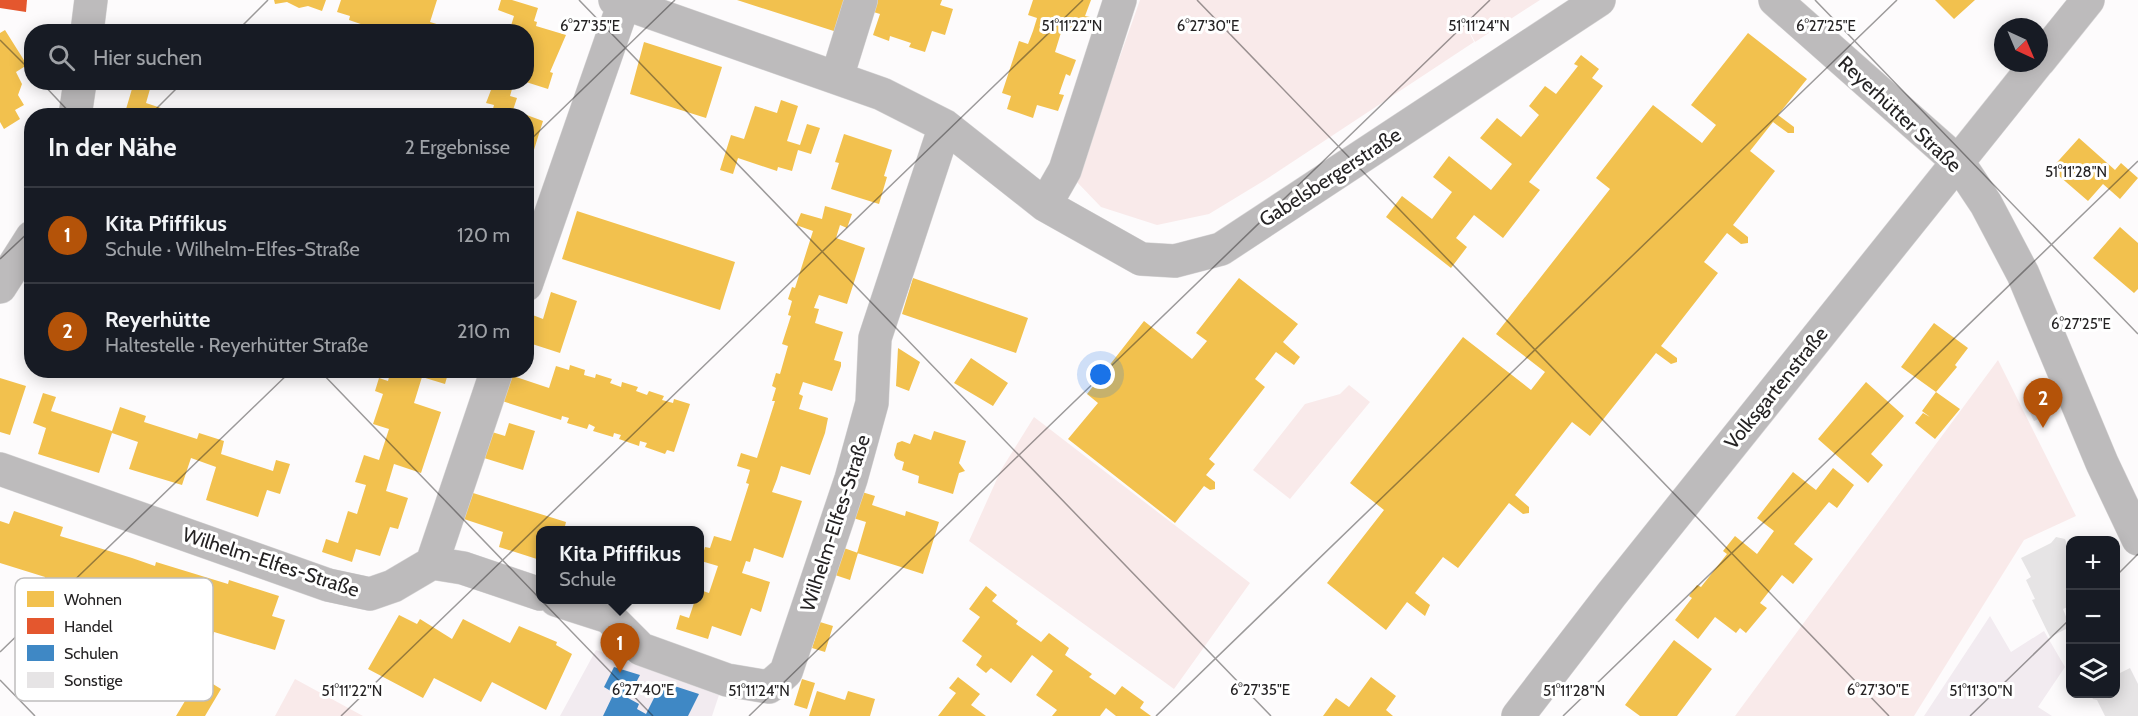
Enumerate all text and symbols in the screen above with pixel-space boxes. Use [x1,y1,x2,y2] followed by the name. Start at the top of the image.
[560,17,620,35] text: 6°27'35"E
[1042,17,1102,35] text: 51°11'22"N
[1177,17,1239,35] text: 6°27'30"E
[1448,17,1510,35] text: 51°11'24"N
[1796,17,1856,35] text: 6°27'25"E
[1994,18,2048,72] north arrow
[24,24,534,90] search box
[45,41,78,74] icon: search
[93,44,202,71] text: Hier suchen
[1833,51,1967,177] street label: Reyerhütter Straße
[1255,122,1405,232] street label: Gabelsbergerstraße
[48,131,177,163] text: In der Nähe
[404,135,510,159] text: 2 Ergebnisse
[2045,163,2107,181] text: 51°11'28"N
[105,210,227,237] text: Kita Pfiffikus
[64,223,71,247] text: 1
[457,223,510,247] text: 120 m
[105,237,360,261] text: Schule · Wilhelm-Elfes-Straße
[105,306,210,333] text: Reyerhütte
[2051,315,2111,333] text: 6°27'25"E
[62,319,73,343] text: 2
[457,319,510,343] text: 210 m
[1719,322,1833,454] street label: Volksgartenstraße
[105,333,368,357] text: Haltestelle · Reyerhütter Straße
[1086,360,1115,389] your location
[2024,378,2062,428] pin: 2
[795,432,875,614] street label: Wilhelm-Elfes-Straße
[180,522,362,602] street label: Wilhelm-Elfes-Straße
[536,526,704,604] popup
[2066,536,2120,698] map controls
[2066,536,2120,590] button: +
[559,540,681,567] text: Kita Pfiffikus
[559,567,616,591] text: Schule
[15,578,213,701] legend
[64,590,122,609] text: Wohnen
[2066,590,2120,644] button: −
[64,617,113,636] text: Handel
[600,624,640,673] pin: 1
[64,644,119,663] text: Schulen
[2066,644,2120,698] button: layers
[64,671,123,690] text: Sonstige
[612,681,674,699] text: 6°27'40"E
[1230,681,1290,699] text: 6°27'35"E
[1847,681,1909,699] text: 6°27'30"E
[322,682,382,700] text: 51°11'22"N
[728,682,790,700] text: 51°11'24"N
[1543,682,1605,700] text: 51°11'28"N
[1949,682,2013,700] text: 51°11'30"N

